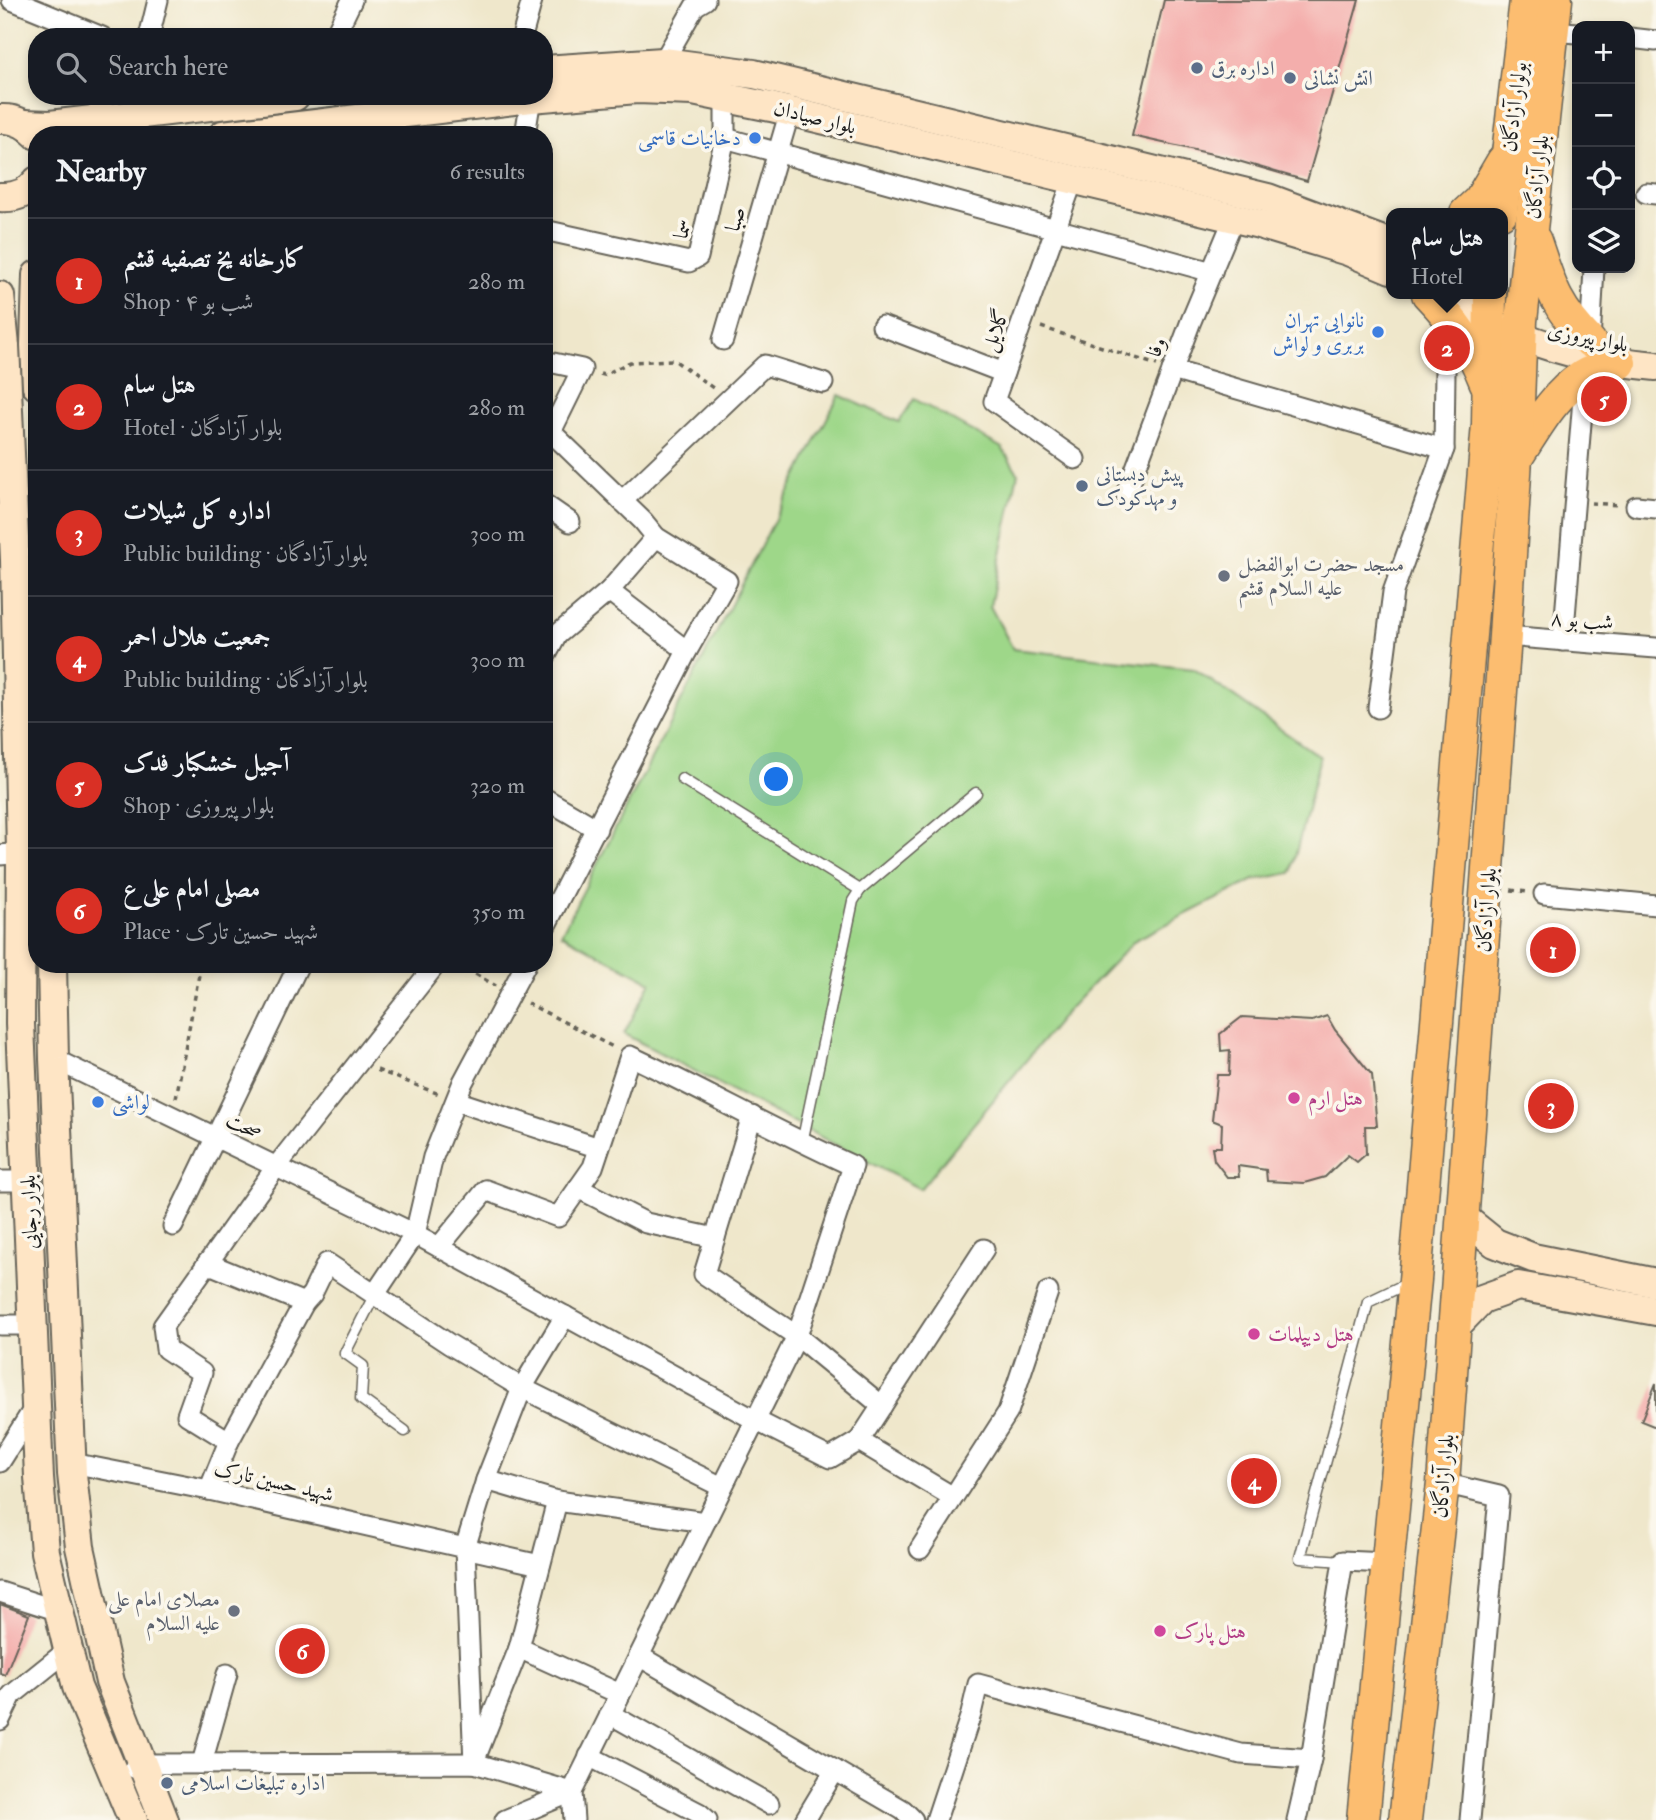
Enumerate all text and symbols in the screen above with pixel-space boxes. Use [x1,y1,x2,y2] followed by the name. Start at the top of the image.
[1572,21,1635,273] map controls
[1572,21,1635,84] button: +
[28,28,553,105] search box
[52,48,90,86] icon: search
[108,51,228,83] text: Search here
[1211,55,1275,82] place label: اداره برق
[1189,60,1205,76] marker: اداره برق
[1496,60,1533,154] street label: بولوار آزادگان
[1304,65,1373,92] place label: اتش نشانى
[1282,70,1298,86] marker: اتش نشانى
[1572,84,1635,147] button: −
[771,94,859,141] street label: بلوار صیادان
[638,125,741,152] place label: دخانیات قاسمی
[747,130,763,146] marker: دخانیات قاسمی
[1520,134,1555,220] street label: بلوار آزادگان
[1572,147,1635,210] button: locate
[56,153,146,190] text: Nearby
[450,157,525,186] text: 6 results
[719,204,752,235] street label: صبا
[1386,208,1508,299] popup
[1572,210,1635,273] button: layers
[667,217,698,242] street label: سما
[1411,222,1483,254] text: هتل سام
[123,243,305,275] text: کارخانه یخ تصفیه قشم
[1411,262,1463,291] text: Hotel
[75,267,83,296] text: 1
[468,267,525,296] text: 280 m
[123,287,254,316] text: Shop · شب بو ۴
[975,305,1017,356] street label: گلایل
[1273,307,1364,358] place label: نانوایی تهران بربری و لواش
[1545,316,1631,360] street label: بلوار پیروزی
[1424,322,1470,374] pin: 2
[1370,324,1386,340] marker: نانوایی تهران بربری و لواش
[1140,333,1173,361] street label: وفا
[123,369,196,401] text: هتل سام
[1581,373,1627,425] pin: 5
[73,393,85,422] text: 2
[468,393,525,422] text: 280 m
[123,413,282,442] text: Hotel · بلوار آزادگان
[1096,461,1184,512] place label: پیش دبستانی و مهدکودک
[1074,478,1090,494] marker: پیش دبستانی و مهدکودک
[123,495,271,527] text: اداره کل شیلات
[75,519,83,548] text: 3
[470,519,525,548] text: 300 m
[123,539,368,568] text: Public building · بلوار آزادگان
[1238,551,1404,609] place label: مسجد حضرت ابوالفضل علیه السلام قشم
[1216,568,1232,584] marker: مسجد حضرت ابوالفضل علیه السلام قشم
[1550,605,1614,636] street label: شب بو ۸
[123,621,271,653] text: جمعیت هلال احمر
[73,645,85,674] text: 4
[470,645,525,674] text: 300 m
[123,665,368,694] text: Public building · بلوار آزادگان
[123,747,289,779] text: آجیل خشکبار فدک
[759,762,793,796] your location
[74,771,84,800] text: 5
[470,771,525,800] text: 320 m
[123,791,274,820] text: Shop · بلوار پیروزی
[1470,867,1503,953] street label: بلوار آزادگان
[123,873,260,905] text: مصلی امام علی ع
[73,897,85,926] text: 6
[472,897,525,926] text: 350 m
[123,917,318,946] text: Place · شهید حسین تارک
[1530,924,1576,976] pin: 1
[1528,1080,1574,1132] pin: 3
[1308,1085,1363,1116] place label: هتل ارم
[112,1089,150,1117] place label: لواشی
[1286,1090,1302,1106] marker: هتل ارم
[90,1094,106,1110] marker: لواشی
[221,1106,266,1147] street label: صحت
[15,1174,44,1250] street label: بلوار رجایی
[1268,1321,1354,1349] place label: هتل دیپلمات
[1246,1326,1262,1342] marker: هتل دیپلمات
[1426,1433,1461,1519] street label: بلوار آزادگان
[212,1455,336,1508] street label: شهید حسین تارک
[1231,1455,1277,1507] pin: 4
[108,1586,220,1641] place label: مصلای امام علی علیه السلام
[226,1603,242,1619] marker: مصلای امام علی علیه السلام
[1174,1618,1246,1646] place label: هتل پارک
[1152,1623,1168,1639] marker: هتل پارک
[279,1625,325,1677] pin: 6
[181,1770,325,1797] place label: اداره تبلیغات اسلامی
[159,1775,175,1791] marker: اداره تبلیغات اسلامی

